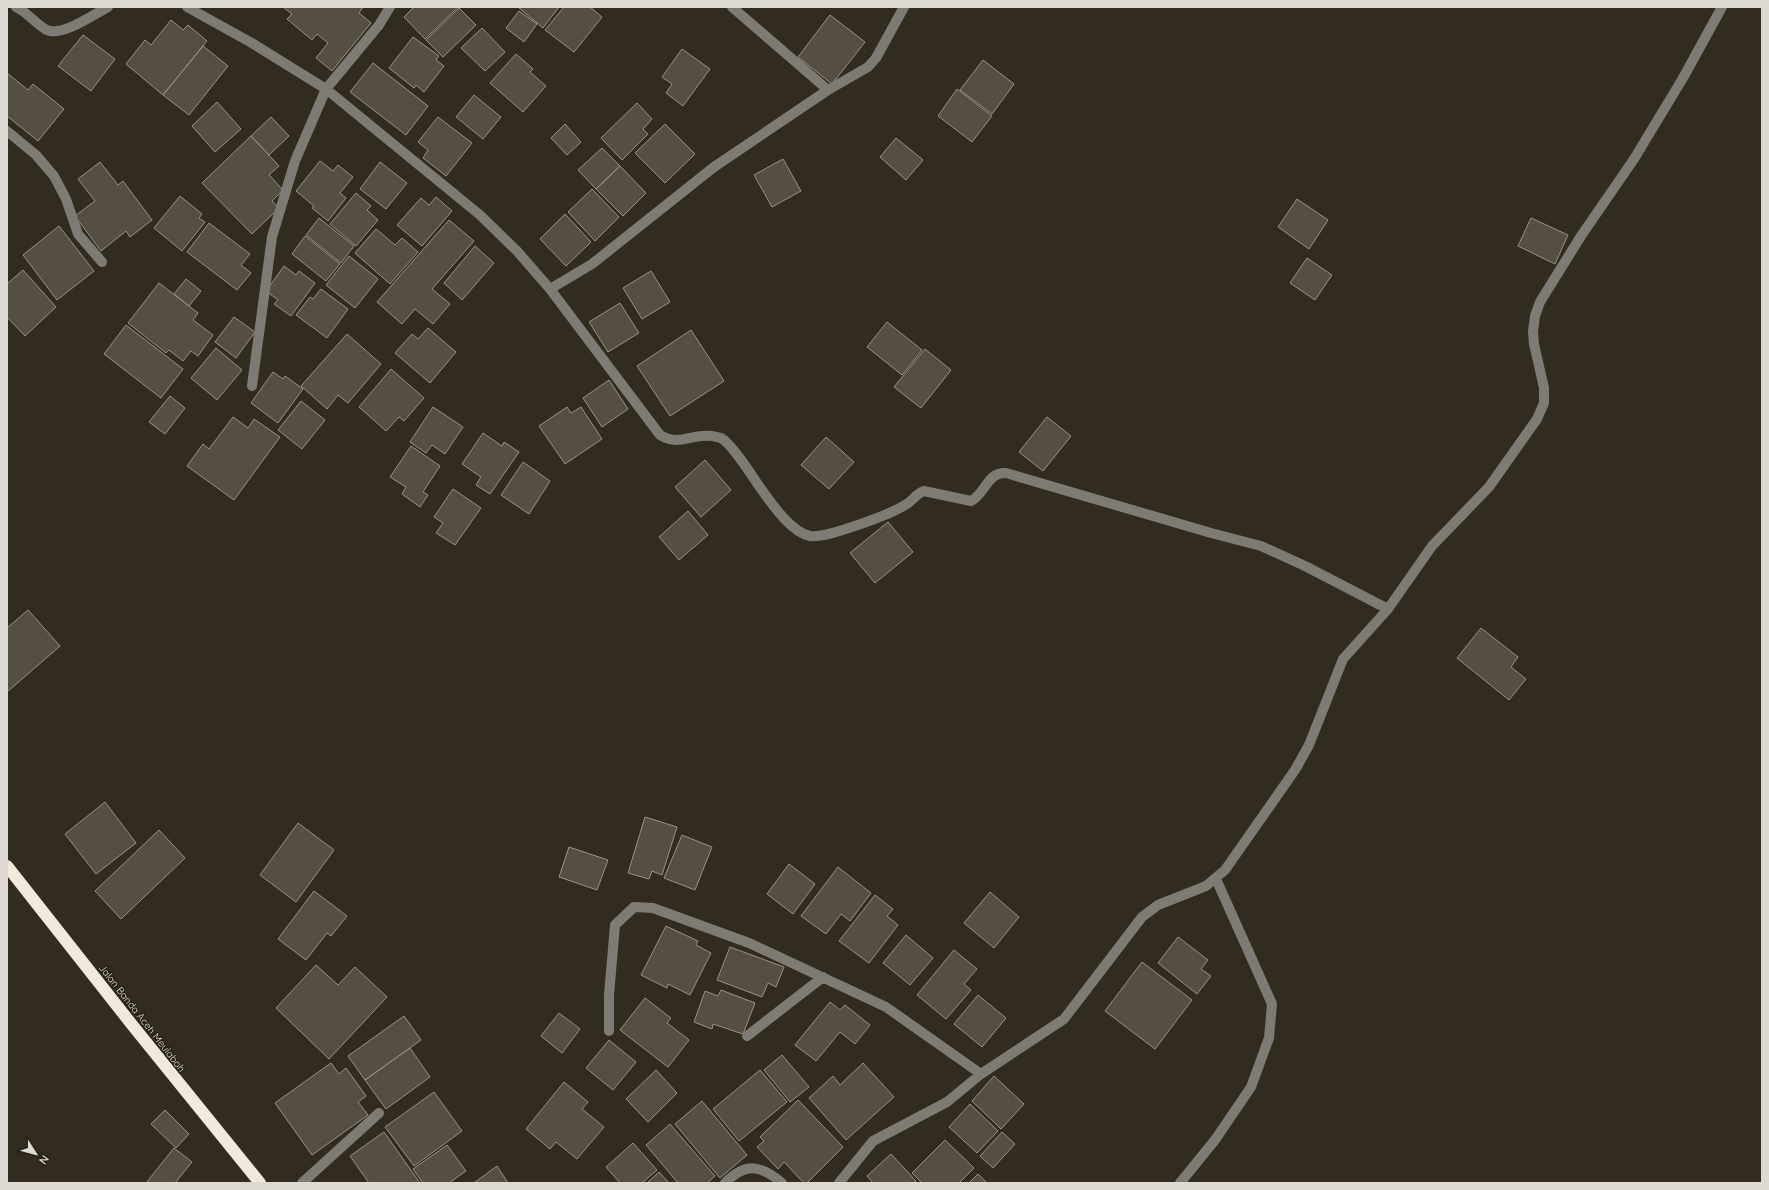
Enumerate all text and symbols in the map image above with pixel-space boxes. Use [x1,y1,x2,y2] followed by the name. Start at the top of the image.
[96,961,188,1075] street label: Jalan Banda Aceh Meulaboh
[16,1134,56,1174] north arrow
[36,1152,52,1167] text: N

